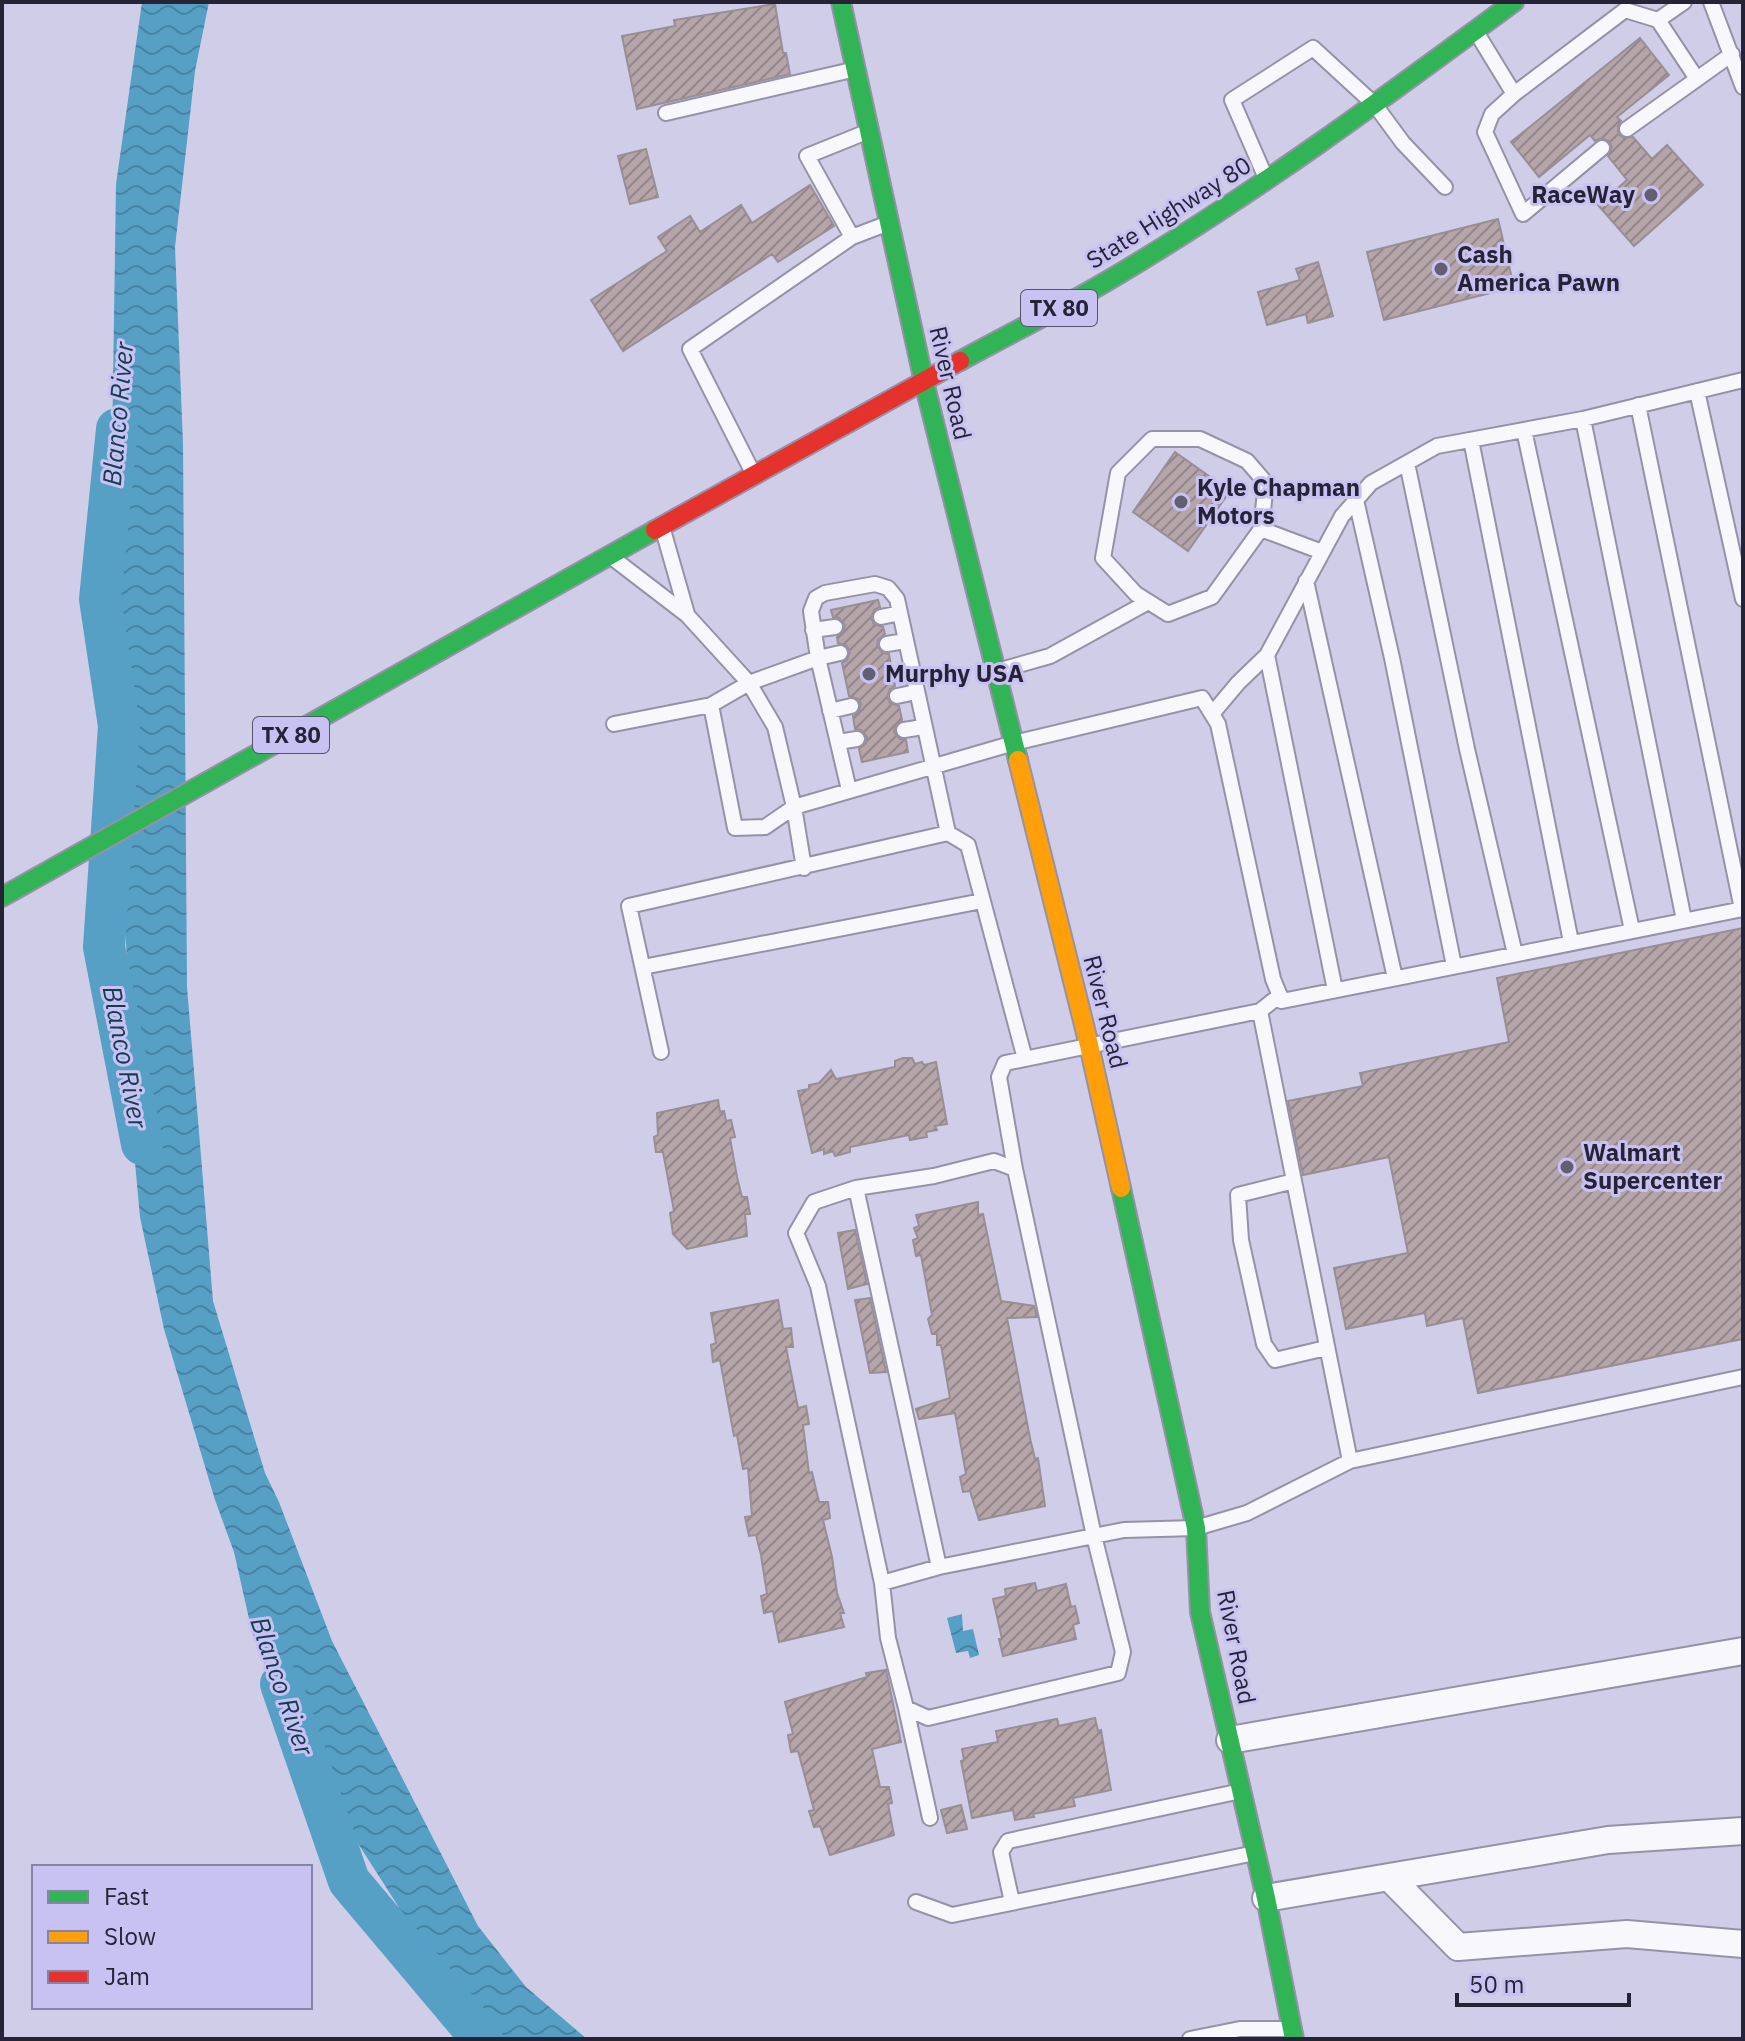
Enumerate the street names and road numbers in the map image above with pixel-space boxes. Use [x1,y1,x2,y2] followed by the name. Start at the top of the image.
[1080,149,1257,276] street label: State Highway 80
[1021,290,1097,326] road number: TX 80
[922,323,980,443] street label: River Road
[253,717,329,753] road number: TX 80
[1076,952,1136,1072] street label: River Road
[1210,1587,1264,1707] street label: River Road

